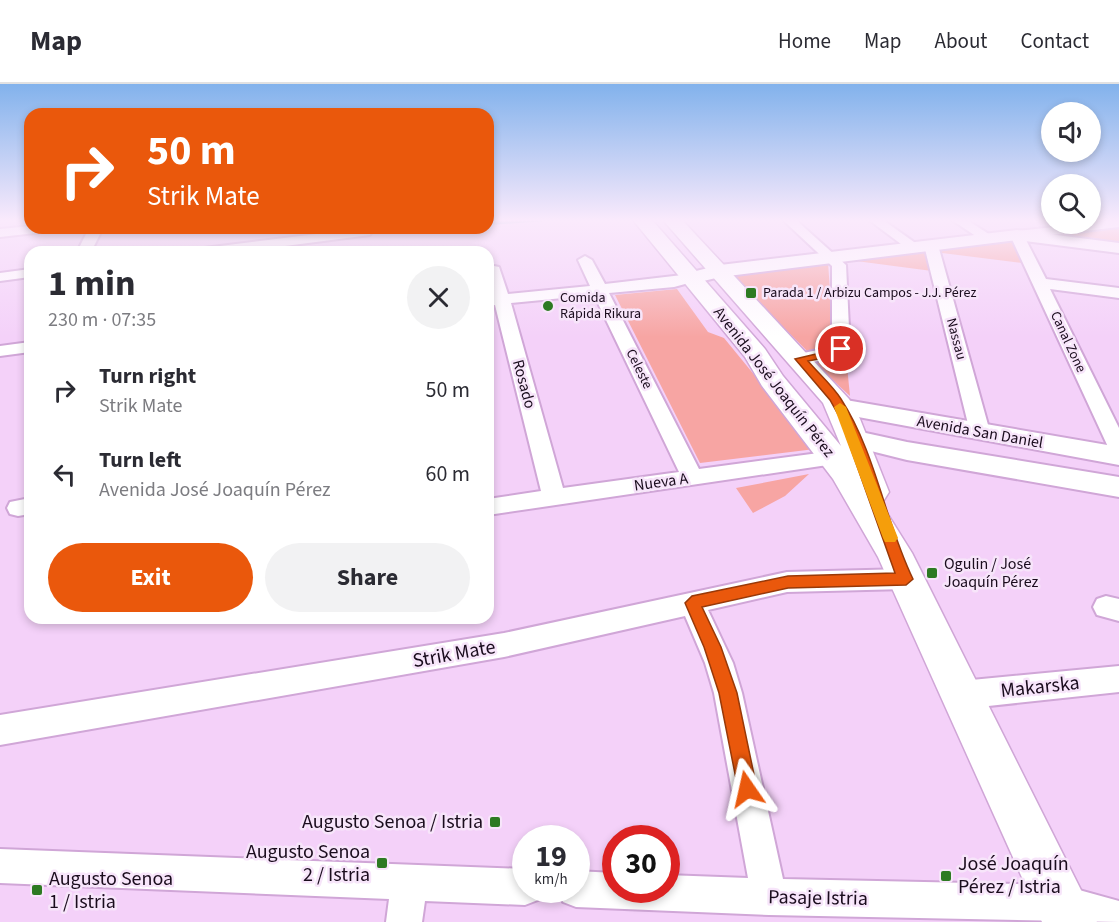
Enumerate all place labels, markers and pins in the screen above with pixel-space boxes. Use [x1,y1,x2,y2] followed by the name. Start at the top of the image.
[763,283,976,303] place label: Parada 1 / Arbizu Campos - J.J. Pérez
[744,286,758,300] marker: Parada 1 / Arbizu Campos - J.J. Pérez
[560,288,641,324] place label: Comida Rápida Rikura
[541,299,555,313] marker: Comida Rápida Rikura
[815,323,866,374] pin
[944,553,1039,593] place label: Ogulin / José Joaquín Pérez
[925,566,939,580] marker: Ogulin / José Joaquín Pérez
[302,808,483,836] place label: Augusto Senoa / Istria
[488,815,502,829] marker: Augusto Senoa / Istria
[246,838,370,889] place label: Augusto Senoa 2 / Istria
[958,850,1069,901] place label: José Joaquín Pérez / Istria
[375,856,389,870] marker: Augusto Senoa 2 / Istria
[49,865,173,916] place label: Augusto Senoa 1 / Istria
[939,869,953,883] marker: José Joaquín Pérez / Istria
[30,883,44,897] marker: Augusto Senoa 1 / Istria

